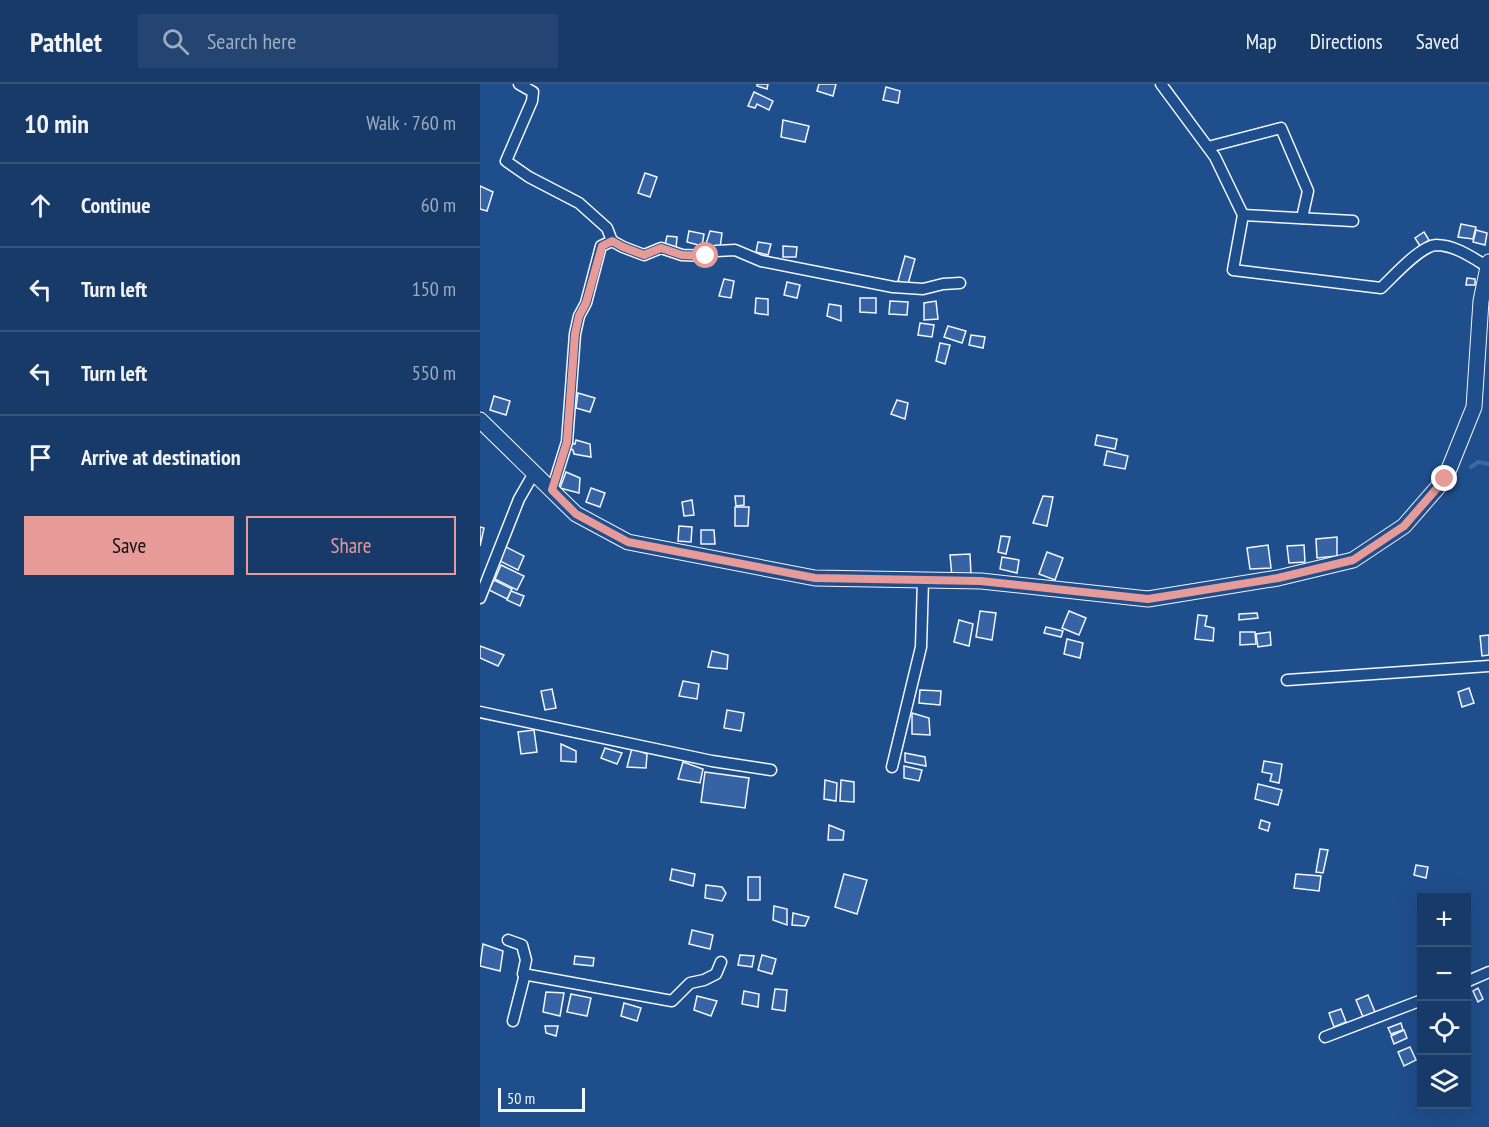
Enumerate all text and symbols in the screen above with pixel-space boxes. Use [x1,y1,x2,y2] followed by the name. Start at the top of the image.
[138,14,558,68] search box
[30,23,102,60] text: Pathlet
[159,25,192,58] icon: search
[207,27,296,55] text: Search here
[1246,28,1277,55] text: Map
[1310,28,1383,55] text: Directions
[1416,28,1459,55] text: Saved
[24,107,89,140] text: 10 min
[366,110,456,136] text: Walk · 760 m
[24,189,57,222] icon: ahead
[81,191,151,219] text: Continue
[421,192,456,218] text: 60 m
[692,242,718,268] route start
[24,273,57,306] icon: left
[81,275,147,303] text: Turn left
[412,276,456,302] text: 150 m
[24,357,57,390] icon: left
[81,359,147,387] text: Turn left
[412,360,456,386] text: 550 m
[24,441,57,474] icon: arrive
[81,443,241,471] text: Arrive at destination
[1431,465,1457,491] route end
[24,516,234,575] button: Save
[246,516,456,575] button: Share
[1417,893,1471,1109] map controls
[1417,893,1471,947] button: +
[1417,947,1471,1001] button: −
[1417,1001,1471,1055] button: locate
[1417,1055,1471,1109] button: layers
[498,1085,585,1112] scale bar
[507,1088,535,1108] text: 50 m

